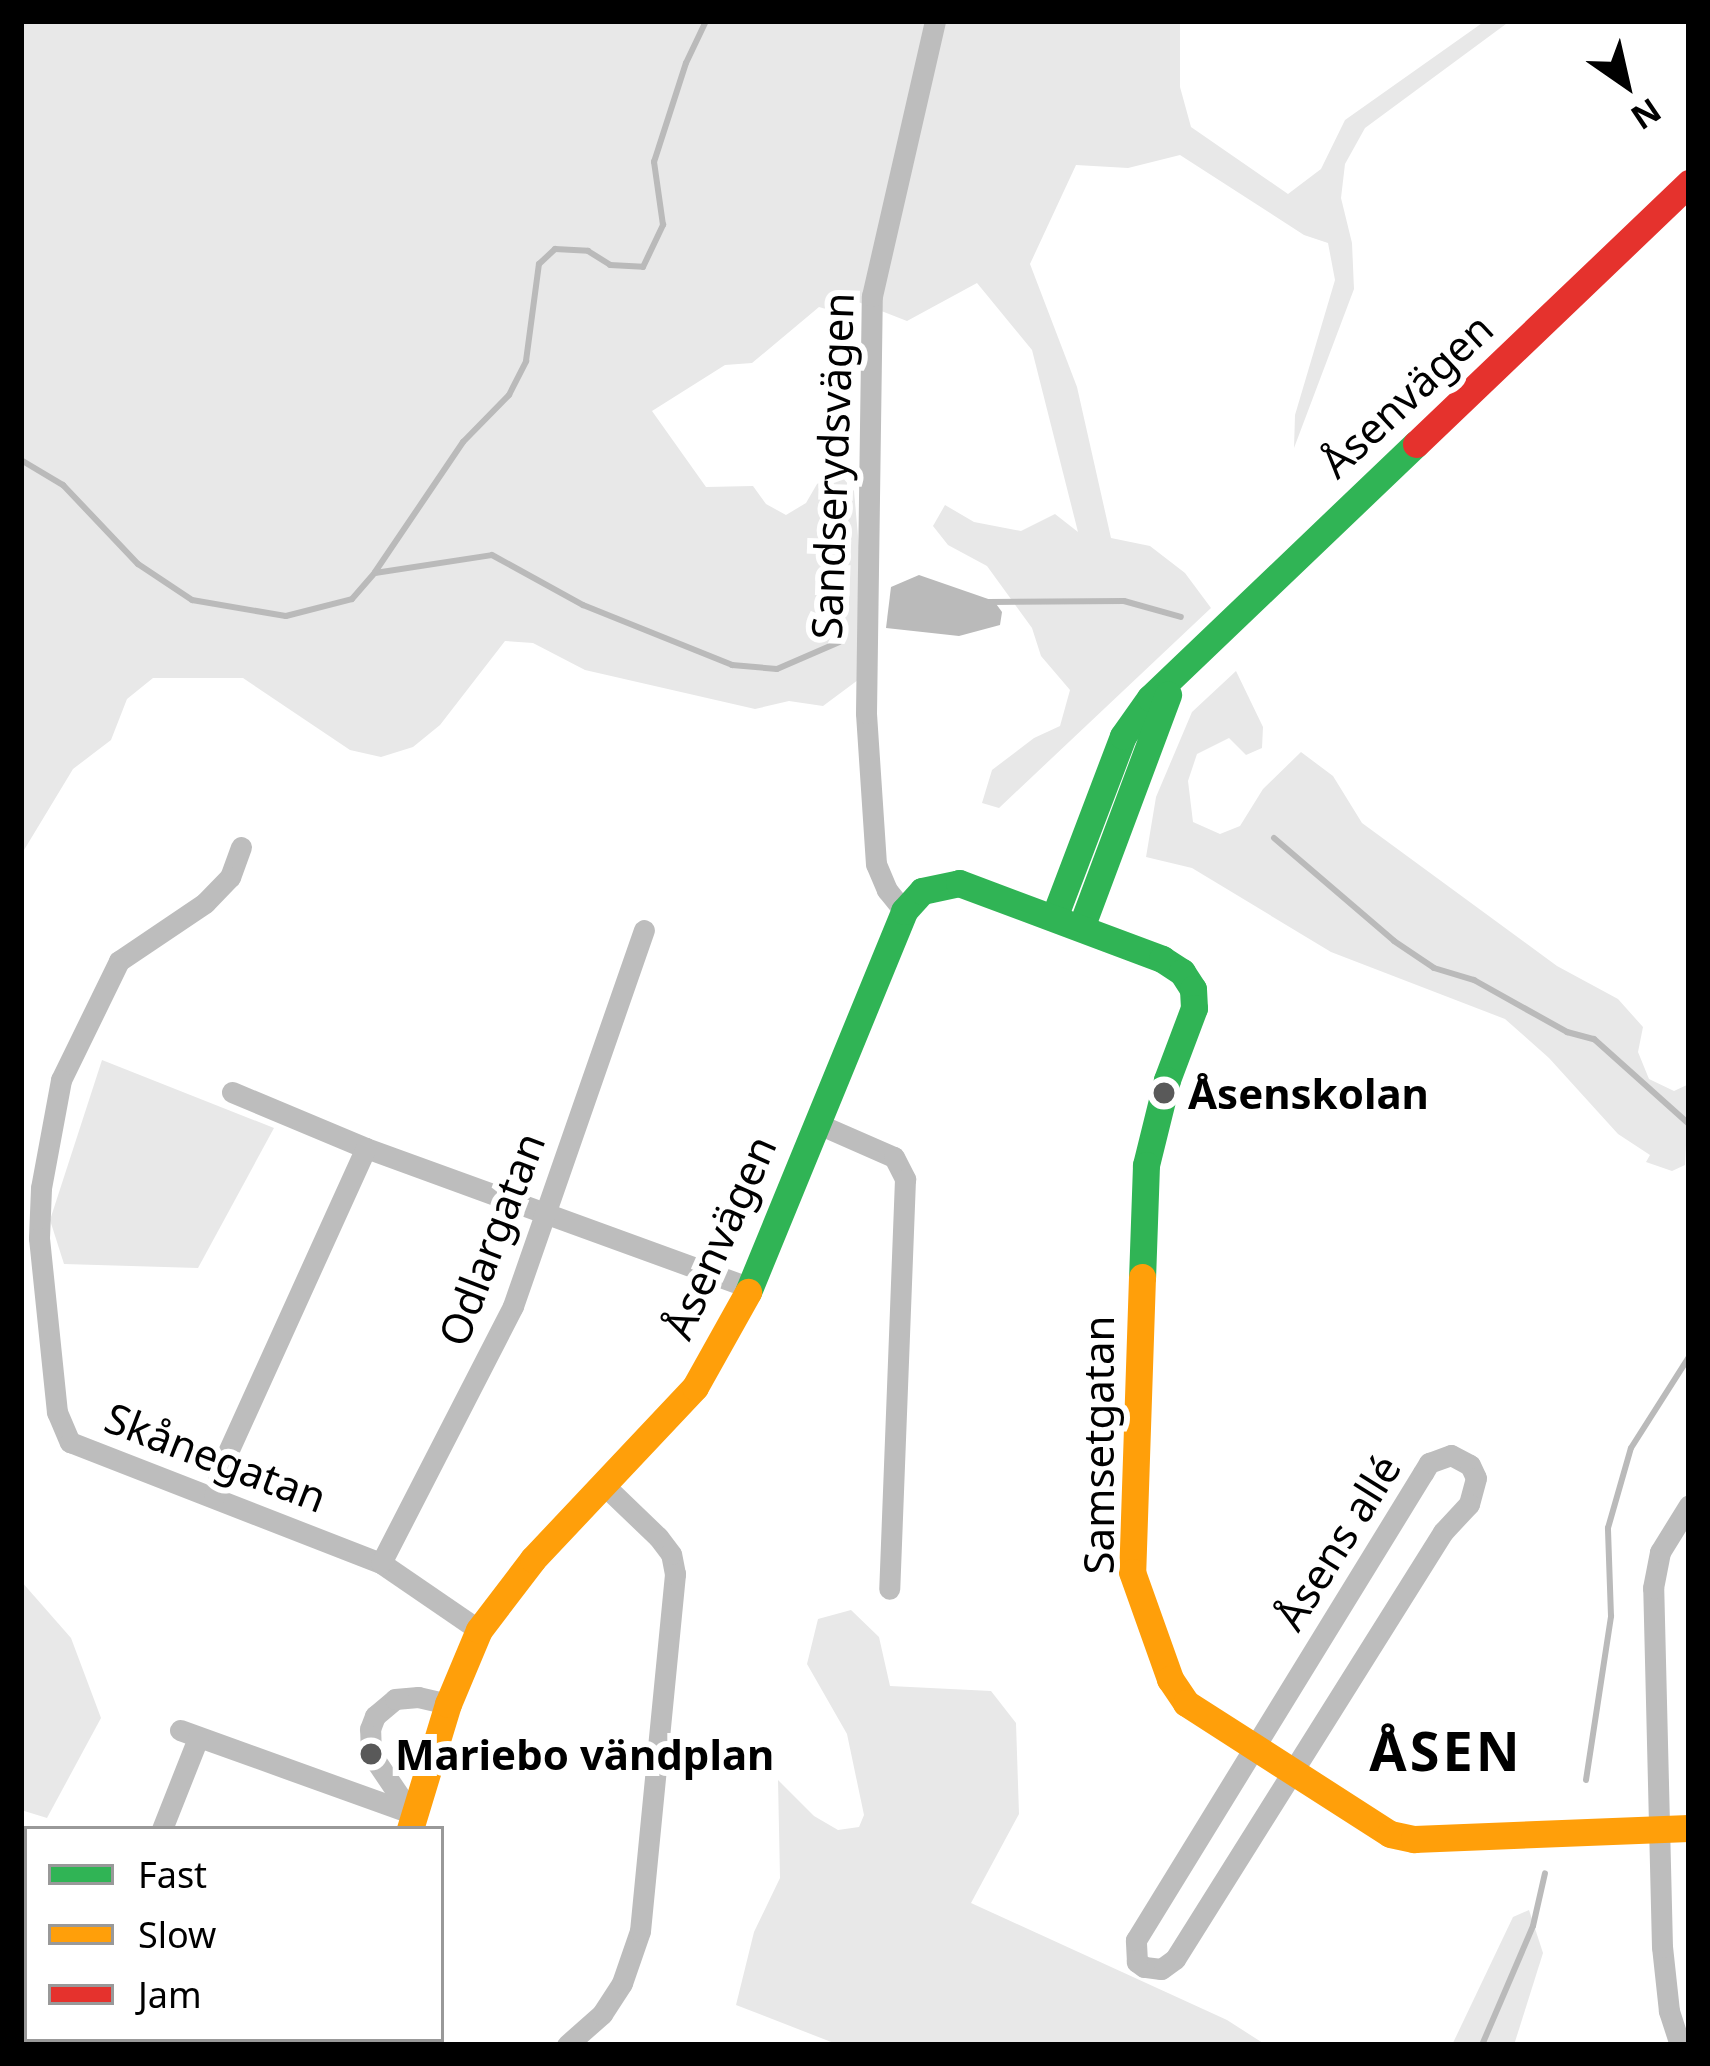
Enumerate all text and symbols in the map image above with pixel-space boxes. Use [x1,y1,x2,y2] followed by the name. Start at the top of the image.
[1566,24,1686,144] north arrow
[1623,88,1670,140] text: N
[801,292,863,640] street label: Sandserydsvägen
[1309,303,1503,487] street label: Åsenvägen
[1188,1068,1429,1118] place label: Åsenskolan
[1151,1080,1177,1106] marker: Åsenskolan
[427,1125,555,1353] street label: Odlargatan
[652,1128,786,1346] street label: Åsenvägen
[1073,1316,1123,1574] street label: Samsetgatan
[98,1392,334,1522] street label: Skånegatan
[1264,1445,1410,1639] street label: Åsens allé
[1369,1718,1523,1782] district label: ÅSEN
[395,1729,774,1779] place label: Mariebo vändplan
[358,1741,384,1767] marker: Mariebo vändplan
[24,1826,444,2042] legend
[138,1850,207,1899] text: Fast
[138,1910,216,1959] text: Slow
[138,1970,202,2019] text: Jam

